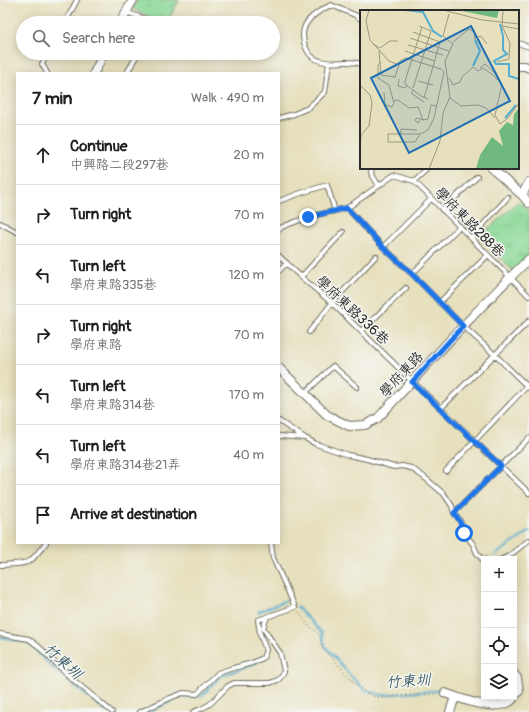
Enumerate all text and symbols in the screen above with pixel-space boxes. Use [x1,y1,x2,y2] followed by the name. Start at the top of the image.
[360,10,519,169] inset map
[16,16,280,60] search box
[30,27,52,49] icon: search
[62,29,135,48] text: Search here
[32,88,72,109] text: 7 min
[191,90,264,106] text: Walk · 490 m
[70,137,128,156] text: Continue
[32,144,54,166] icon: ahead
[233,147,264,163] text: 20 m
[70,157,169,173] text: 中興路二段297巷
[431,184,509,262] street label: 學府東路288巷
[32,204,54,226] icon: right
[70,205,131,224] text: Turn right
[234,207,264,223] text: 70 m
[299,208,317,226] route end
[70,257,126,276] text: Turn left
[32,264,54,286] icon: left
[228,267,264,283] text: 120 m
[313,272,393,349] street label: 學府東路336巷
[70,277,157,293] text: 學府東路335巷
[70,317,131,336] text: Turn right
[32,324,54,346] icon: right
[234,327,264,343] text: 70 m
[70,337,122,353] text: 學府東路
[376,348,427,401] street label: 學府東路
[70,377,126,396] text: Turn left
[32,384,54,406] icon: left
[229,387,264,403] text: 170 m
[70,397,155,413] text: 學府東路314巷
[70,437,126,456] text: Turn left
[32,444,54,466] icon: left
[233,447,264,463] text: 40 m
[70,457,180,473] text: 學府東路314巷21弄
[32,504,54,526] icon: arrive
[70,505,197,524] text: Arrive at destination
[455,524,473,542] route start
[481,556,517,700] map controls
[481,556,517,592] button: +
[481,592,517,628] button: −
[481,628,517,664] button: locate
[40,639,87,685] water label: 竹東圳
[481,664,517,700] button: layers
[385,670,433,693] water label: 竹東圳

